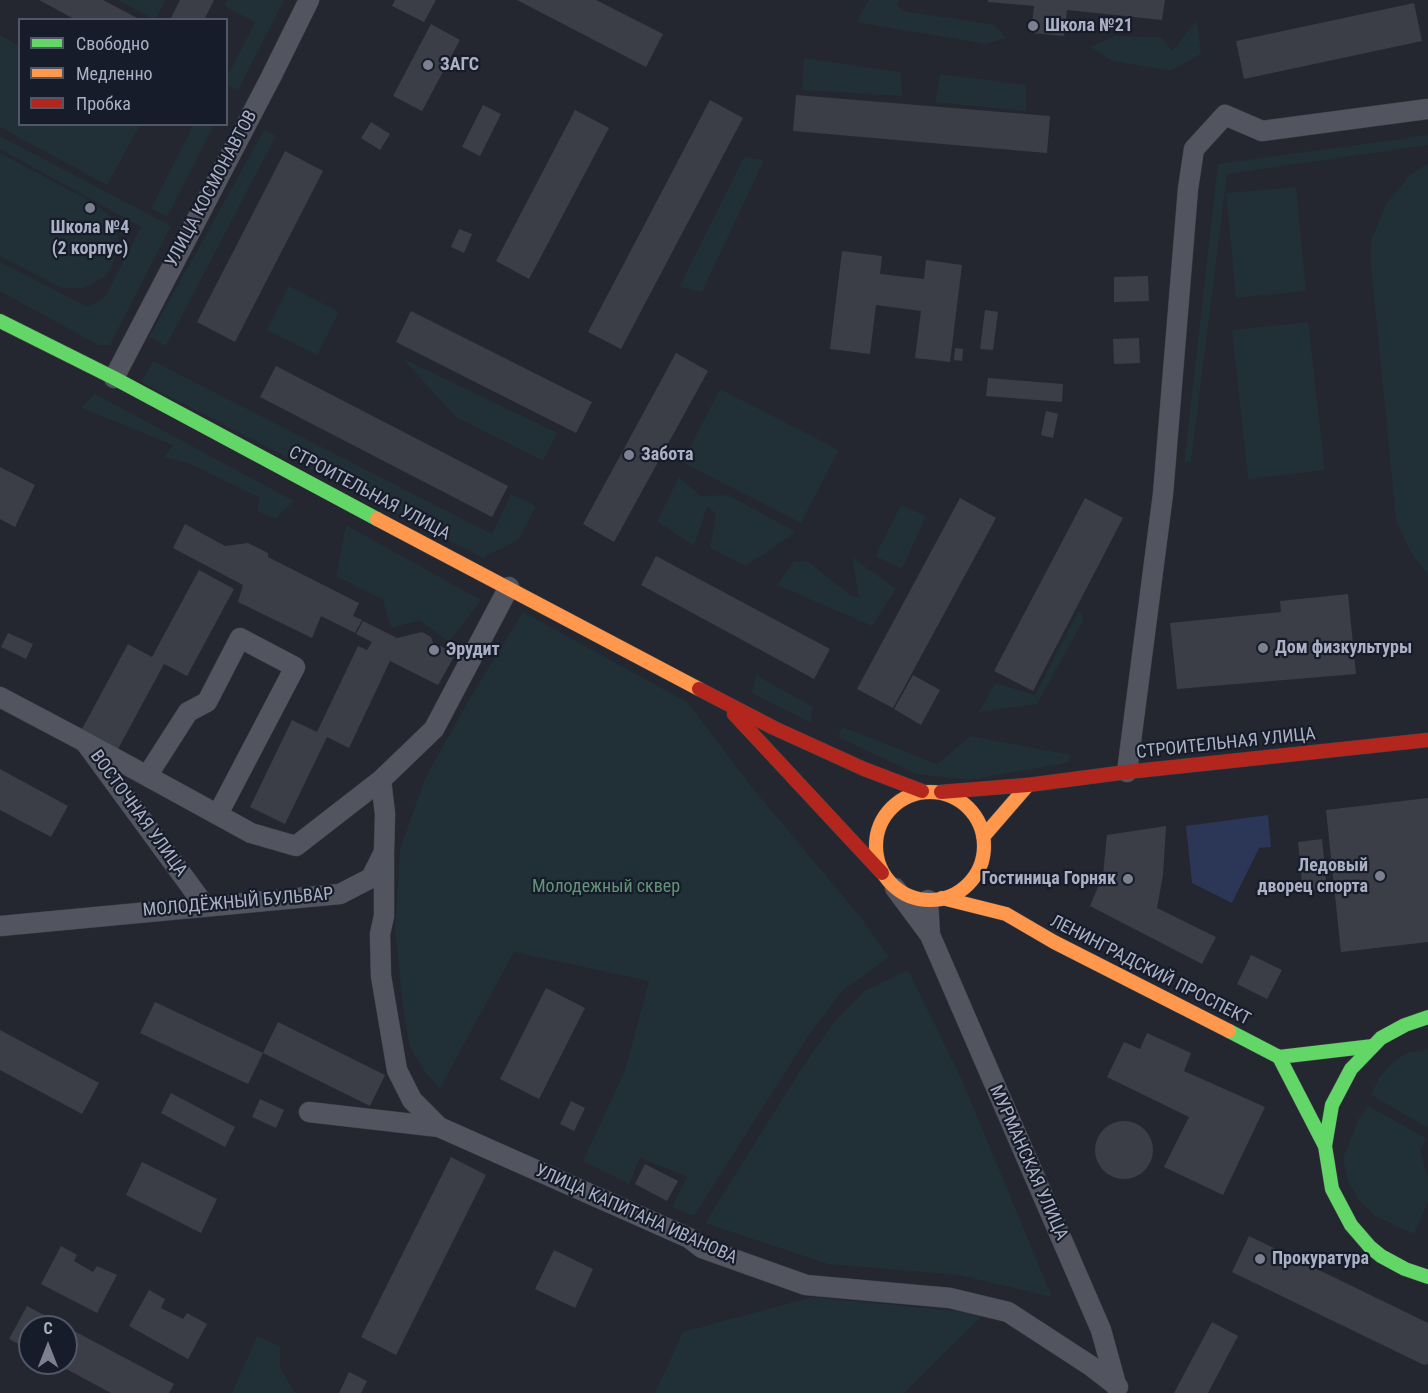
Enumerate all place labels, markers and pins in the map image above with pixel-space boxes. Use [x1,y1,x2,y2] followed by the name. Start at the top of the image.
[1045,15,1133,37] place label: Школа №21
[1026,19,1040,33] marker: Школа №21
[440,54,479,76] place label: ЗАГС
[421,58,435,72] marker: ЗАГС
[83,201,97,215] marker: Школа №4 (2 корпус)
[51,217,129,260] place label: Школа №4 (2 корпус)
[641,444,693,466] place label: Забота
[622,448,636,462] marker: Забота
[1275,637,1412,659] place label: Дом физкультуры
[446,639,500,661] place label: Эрудит
[1256,641,1270,655] marker: Дом физкультуры
[427,643,441,657] marker: Эрудит
[1257,855,1368,898] place label: Ледовый дворец спорта
[982,868,1116,890] place label: Гостиница Горняк
[1373,869,1387,883] marker: Ледовый дворец спорта
[1121,872,1135,886] marker: Гостиница Горняк
[1272,1248,1369,1270] place label: Прокуратура
[1253,1252,1267,1266] marker: Прокуратура

